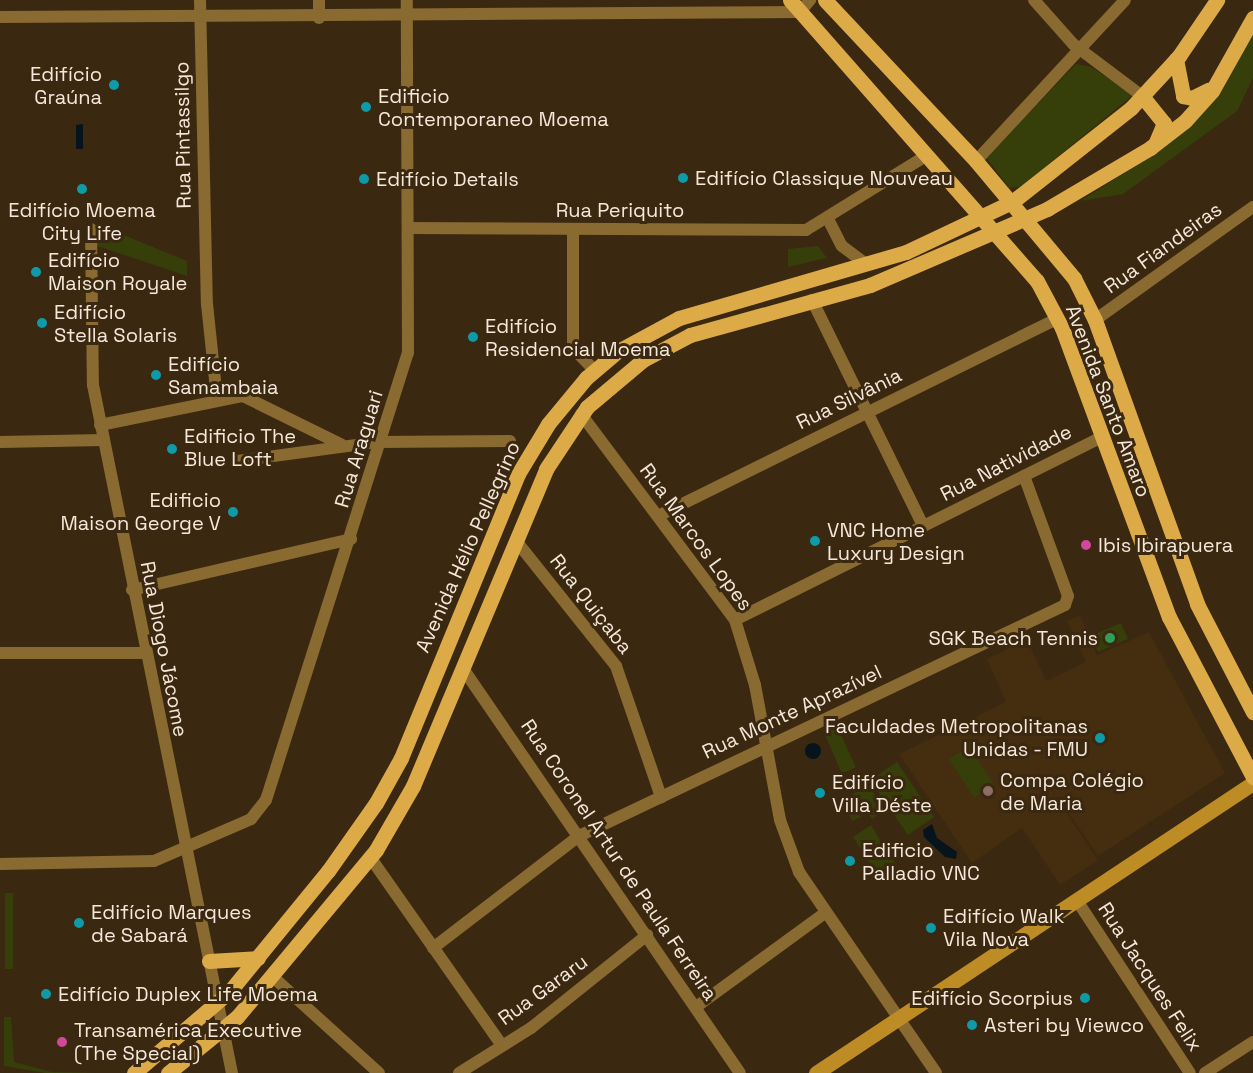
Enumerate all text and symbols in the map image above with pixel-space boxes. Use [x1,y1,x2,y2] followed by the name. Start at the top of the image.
[170,61,196,209] street label: Rua Pintassilgo
[30,62,102,109] place label: Edifício Graúna
[107,78,121,92] marker: Edifício Graúna
[378,84,609,131] place label: Edificio Contemporaneo Moema
[359,100,373,114] marker: Edificio Contemporaneo Moema
[695,166,953,190] place label: Edifício Classique Nouveau
[376,167,519,191] place label: Edifício Details
[676,171,690,185] marker: Edifício Classique Nouveau
[357,172,371,186] marker: Edifício Details
[75,182,89,196] marker: Edifício Moema City Life
[1099,197,1227,299] street label: Rua Fiandeiras
[8,198,156,245] place label: Edifício Moema City Life
[556,198,684,222] street label: Rua Periquito
[48,248,187,295] place label: Edifício Maison Royale
[29,265,43,279] marker: Edifício Maison Royale
[54,300,177,347] place label: Edifício Stella Solaris
[1060,301,1156,501] street label: Avenida Santo Amaro
[485,314,670,361] place label: Edifício Residencial Moema
[35,316,49,330] marker: Edifício Stella Solaris
[466,330,480,344] marker: Edifício Residencial Moema
[168,352,278,399] place label: Edifício Samambaia
[792,363,906,435] street label: Rua Silvânia
[149,368,163,382] marker: Edifício Samambaia
[330,387,388,511] street label: Rua Araguari
[936,420,1076,506] street label: Rua Natividade
[184,425,297,472] place label: Edificio The Blue Loft
[411,438,525,656] street label: Avenida Hélio Pellegrino
[165,442,179,456] marker: Edificio The Blue Loft
[635,459,757,615] street label: Rua Marcos Lopes
[60,488,221,535] place label: Edificio Maison George V
[226,505,240,519] marker: Edificio Maison George V
[827,518,965,565] place label: VNC Home Luxury Design
[1098,533,1233,557] place label: Ibis Ibirapuera
[808,534,822,548] marker: VNC Home Luxury Design
[1079,538,1093,552] marker: Ibis Ibirapuera
[545,549,637,659] street label: Rua Quiçaba
[135,559,193,739] street label: Rua Diogo Jácome
[928,626,1098,650] place label: SGK Beach Tennis
[1103,631,1117,645] marker: SGK Beach Tennis
[698,660,886,764] street label: Rua Monte Aprazível
[825,714,1088,761] place label: Faculdades Metropolitanas Unidas - FMU
[516,715,722,1005] street label: Rua Coronel Artur de Paula Ferreira
[1093,731,1107,745] marker: Faculdades Metropolitanas Unidas - FMU
[1000,768,1144,815] place label: Compa Colégio de Maria
[832,770,932,817] place label: Edifício Villa Déste
[981,784,995,798] marker: Compa Colégio de Maria
[813,786,827,800] marker: Edifício Villa Déste
[862,838,980,885] place label: Edificio Palladio VNC
[843,854,857,868] marker: Edificio Palladio VNC
[1093,898,1207,1056] street label: Rua Jacques Felix
[91,900,252,947] place label: Edifício Marques de Sabará
[943,904,1065,951] place label: Edifício Walk Vila Nova
[72,916,86,930] marker: Edifício Marques de Sabará
[924,921,938,935] marker: Edifício Walk Vila Nova
[494,950,592,1030] street label: Rua Gararu
[58,982,318,1006] place label: Edifício Duplex Life Moema
[911,986,1073,1010] place label: Edifício Scorpius
[39,987,53,1001] marker: Edifício Duplex Life Moema
[1078,991,1092,1005] marker: Edifício Scorpius
[984,1013,1144,1037] place label: Asteri by Viewco
[74,1018,302,1065] place label: Transamérica Executive (The Special)
[965,1018,979,1032] marker: Asteri by Viewco
[55,1035,69,1049] marker: Transamérica Executive (The Special)

